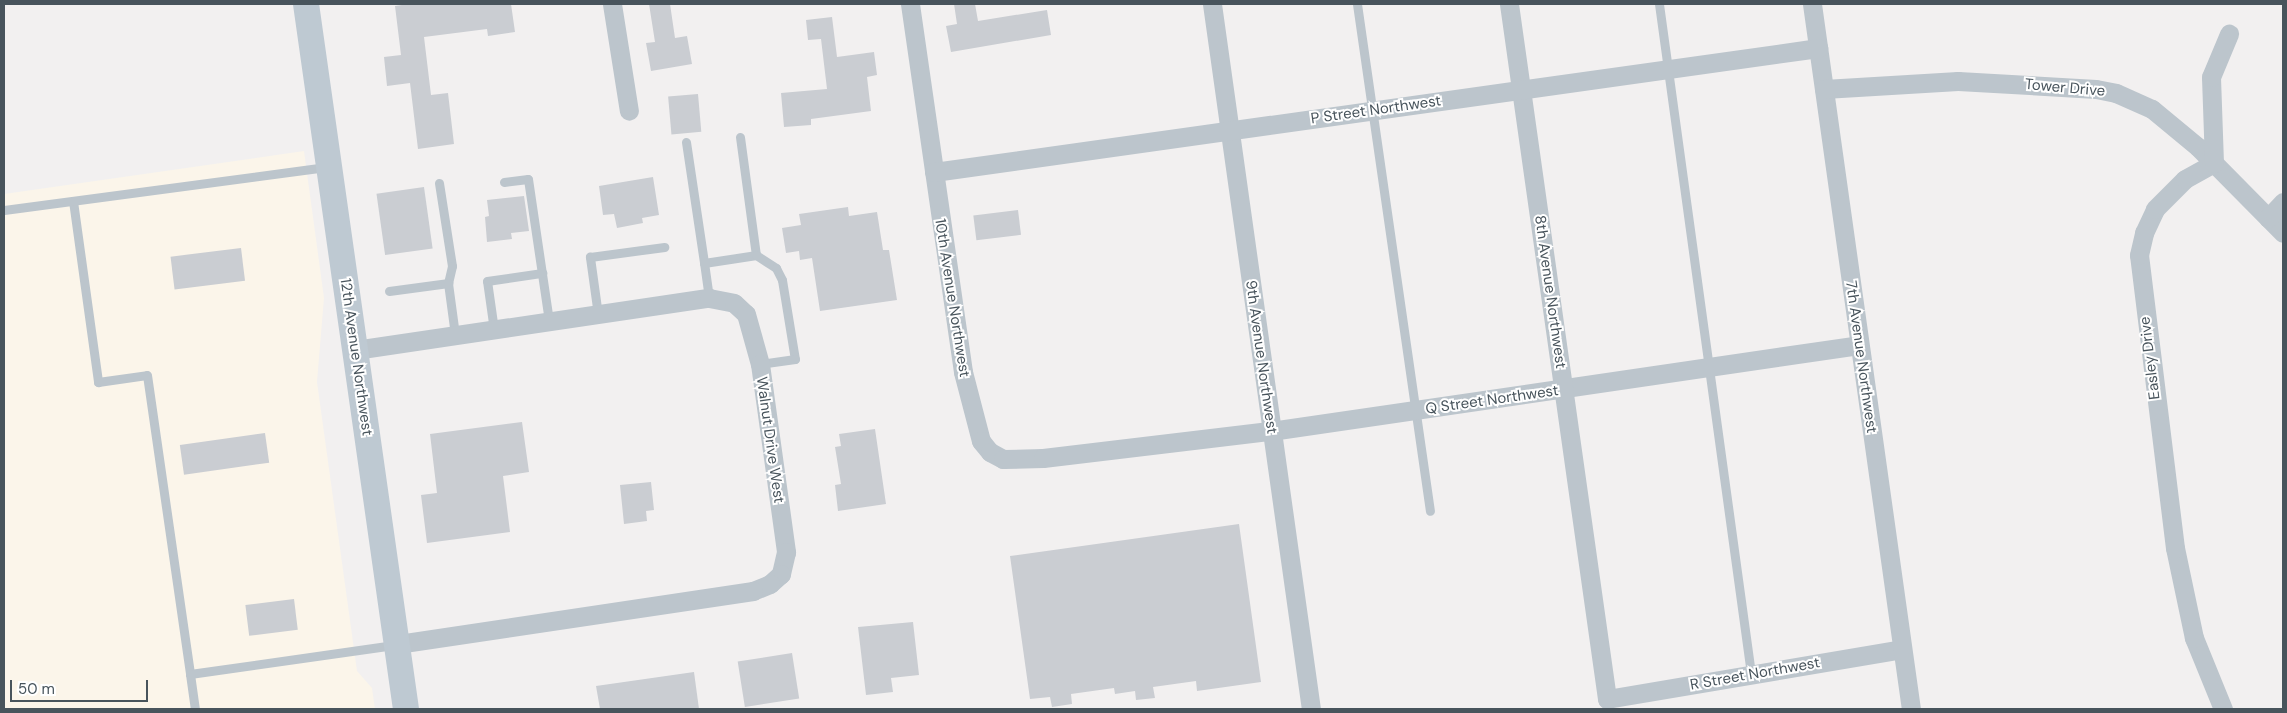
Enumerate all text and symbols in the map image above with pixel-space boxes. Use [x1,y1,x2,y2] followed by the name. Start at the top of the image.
[2024,76,2106,100] street label: Tower Drive
[1310,92,1442,128] street label: P Street Northwest
[1530,214,1570,370] street label: 8th Avenue Northwest
[931,217,973,379] street label: 10th Avenue Northwest
[336,277,376,437] street label: 12th Avenue Northwest
[1241,279,1281,435] street label: 9th Avenue Northwest
[1841,280,1881,434] street label: 7th Avenue Northwest
[2136,315,2164,401] street label: Easley Drive
[752,376,788,504] street label: Walnut Drive West
[1424,382,1560,418] street label: Q Street Northwest
[1689,654,1821,694] street label: R Street Northwest
[12,670,150,702] scale bar
[18,679,55,699] text: 50 m

